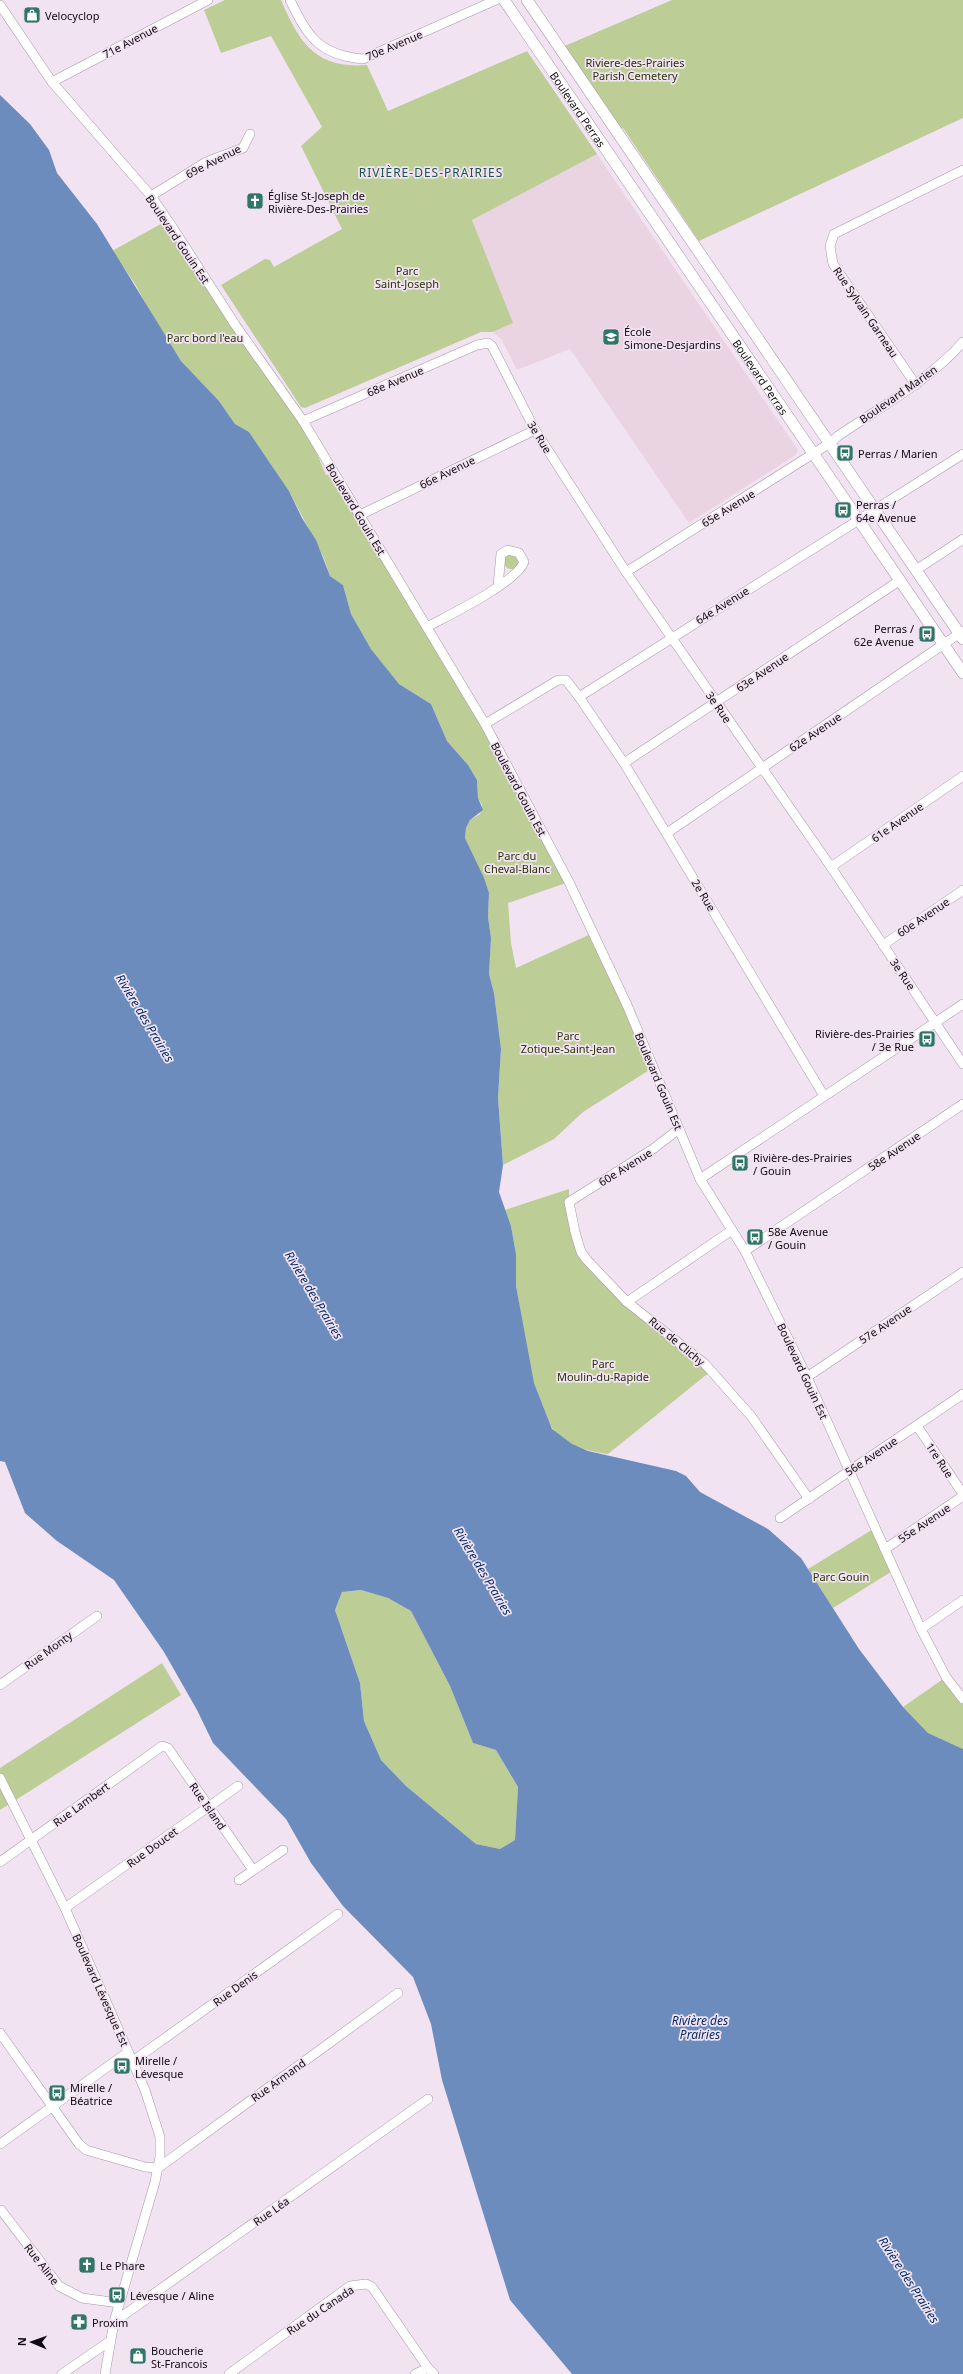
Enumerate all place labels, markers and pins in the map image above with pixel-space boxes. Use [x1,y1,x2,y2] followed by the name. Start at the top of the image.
[22,5,42,25] shop icon: Velocyclop
[45,8,100,23] place label: Velocyclop
[268,188,368,216] place label: Église St-Joseph de Rivière-Des-Prairies
[245,191,265,211] church icon: Église St-Joseph de Rivière-Des-Prairies
[624,324,721,352] place label: École Simone-Desjardins
[601,327,621,347] school or university icon: École Simone-Desjardins
[835,443,855,463] bus stop icon: Perras / Marien
[858,446,938,461] place label: Perras / Marien
[856,497,916,525] place label: Perras / 64e Avenue
[833,500,853,520] bus stop icon: Perras / 64e Avenue
[854,621,914,649] place label: Perras / 62e Avenue
[917,624,937,644] bus stop icon: Perras / 62e Avenue
[815,1026,914,1054] place label: Rivière-des-Prairies / 3e Rue
[917,1029,937,1049] bus stop icon: Rivière-des-Prairies / 3e Rue
[753,1150,852,1178] place label: Rivière-des-Prairies / Gouin
[730,1153,750,1173] bus stop icon: Rivière-des-Prairies / Gouin
[768,1224,828,1252] place label: 58e Avenue / Gouin
[745,1227,765,1247] bus stop icon: 58e Avenue / Gouin
[135,2053,184,2081] place label: Mirelle / Lévesque
[112,2056,132,2076] bus stop icon: Mirelle / Lévesque
[70,2080,112,2108] place label: Mirelle / Béatrice
[47,2083,67,2103] bus stop icon: Mirelle / Béatrice
[77,2255,97,2275] church icon: Le Phare
[100,2258,145,2273] place label: Le Phare
[107,2285,127,2305] bus stop icon: Lévesque / Aline
[130,2288,214,2303] place label: Lévesque / Aline
[69,2312,89,2332] pharmacy icon: Proxim
[92,2315,128,2330] place label: Proxim
[151,2343,208,2371] place label: Boucherie St-Francois
[128,2346,148,2366] shop icon: Boucherie St-Francois

